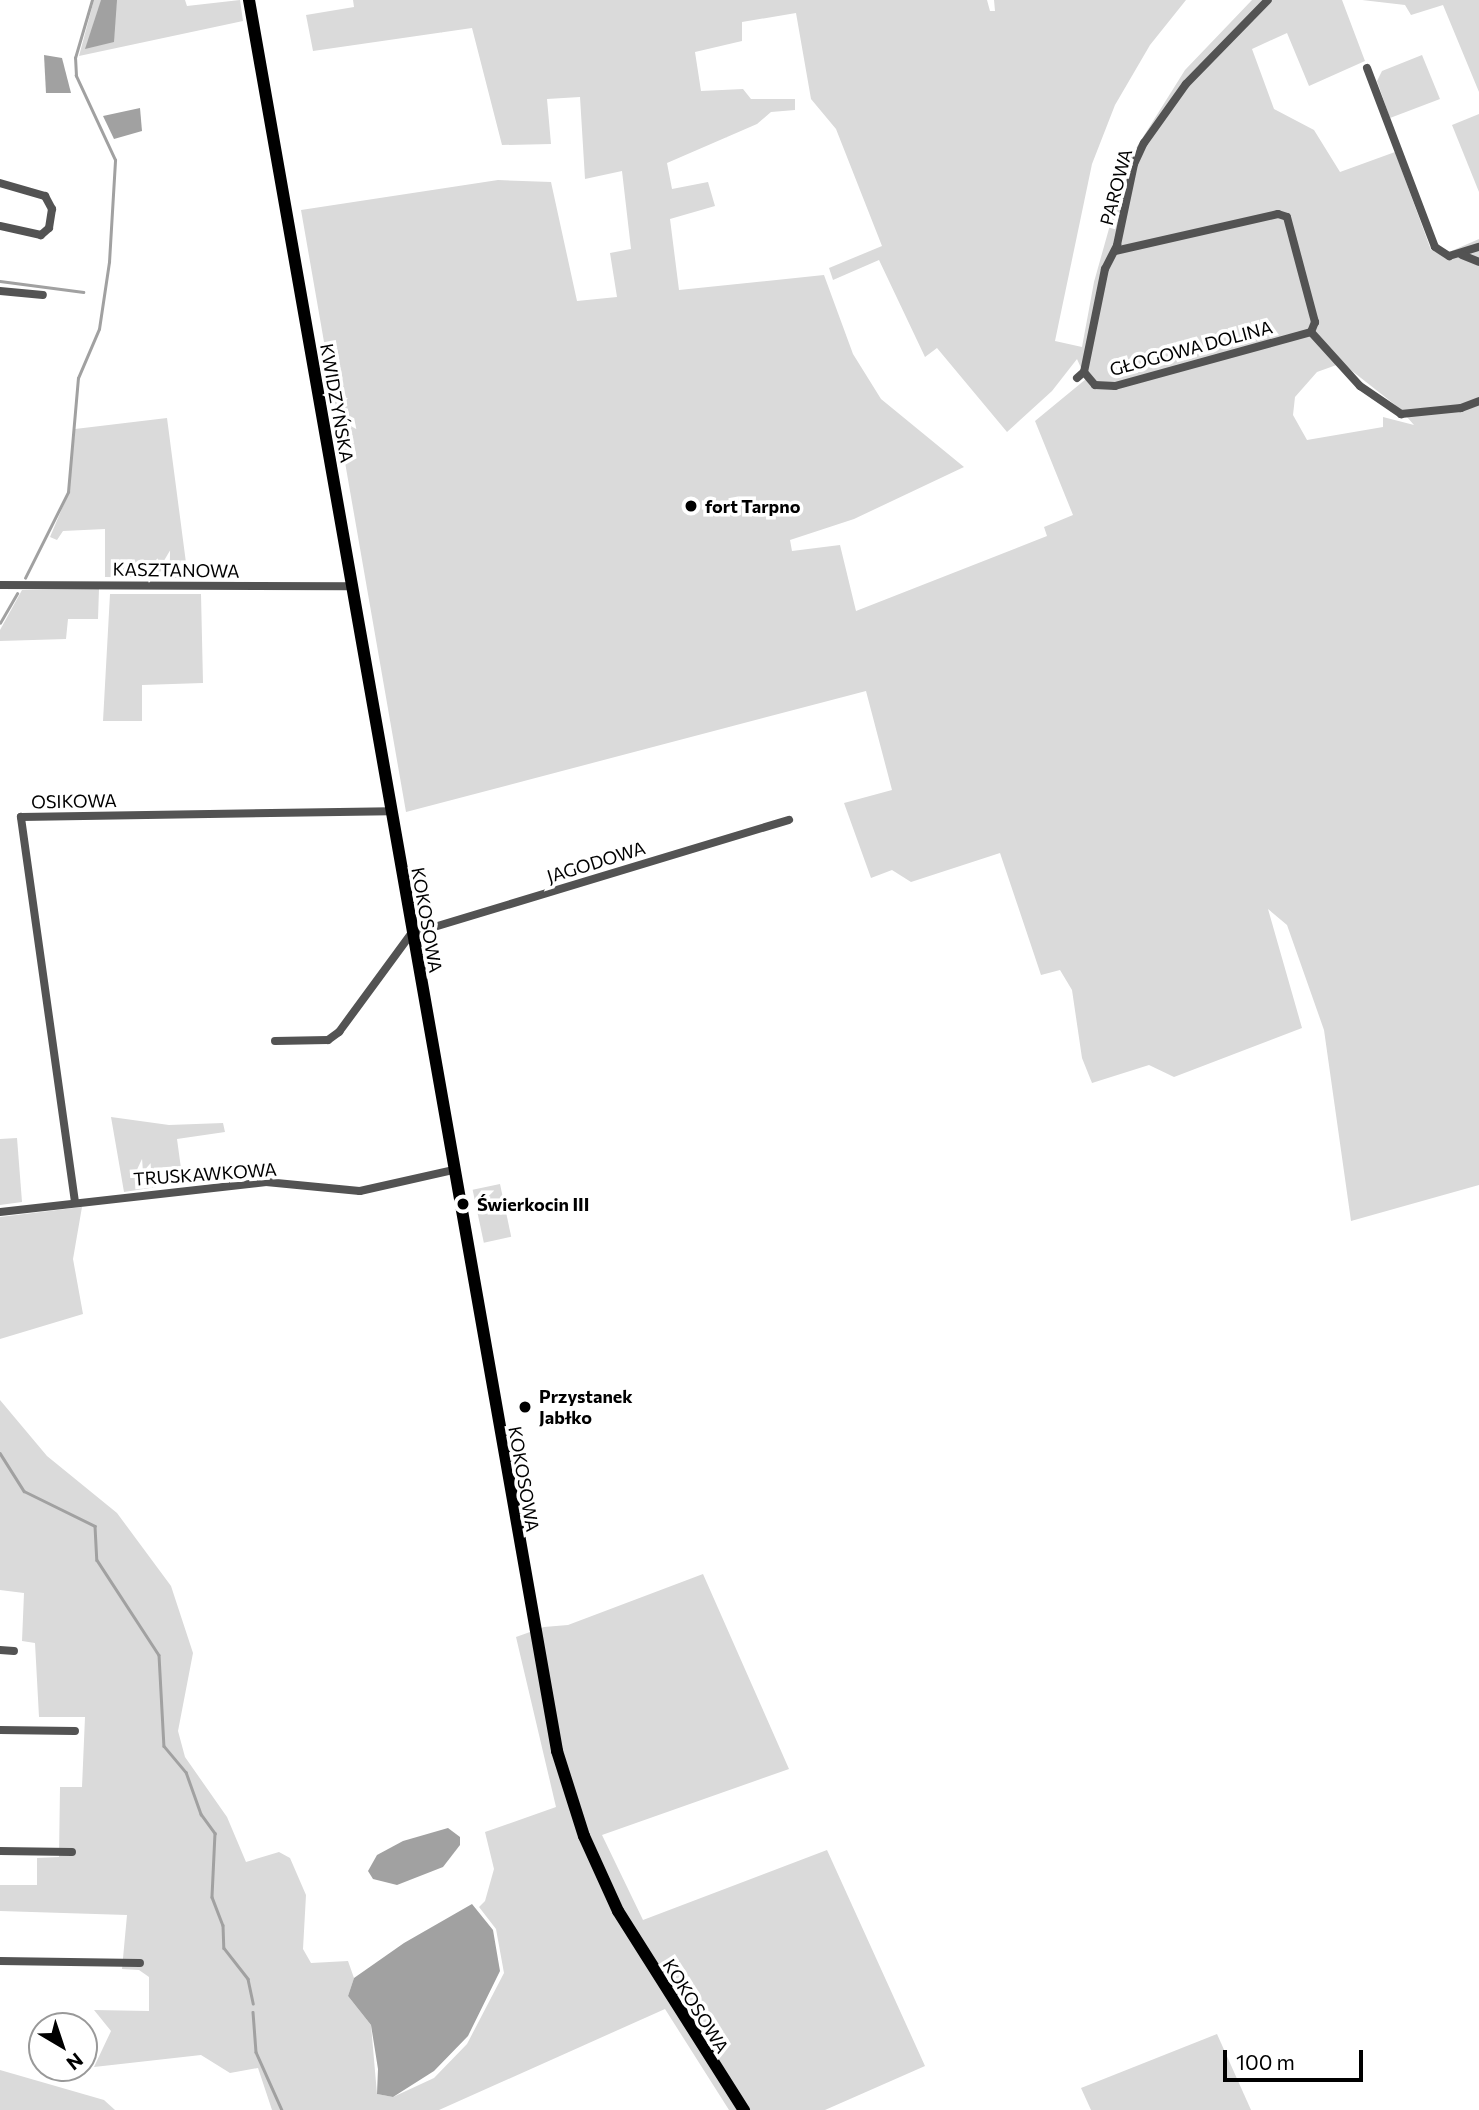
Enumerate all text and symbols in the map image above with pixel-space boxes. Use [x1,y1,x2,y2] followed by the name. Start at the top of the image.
[1095,146,1137,228] street label: PAROWA
[1107,316,1275,380] street label: GŁOGOWA DOLINA
[316,342,358,464] street label: KWIDZYŃSKA
[705,495,800,517] place label: fort Tarpno
[683,498,699,514] marker: fort Tarpno
[112,558,240,582] street label: KASZTANOWA
[31,789,117,813] street label: OSIKOWA
[544,837,648,887] street label: JAGODOWA
[407,866,447,974] street label: KOKOSOWA
[133,1158,277,1190] street label: TRUSKAWKOWA
[477,1193,589,1215] place label: Świerkocin III
[455,1196,471,1212] marker: Świerkocin III
[539,1386,633,1428] place label: Przystanek Jabłko
[517,1399,533,1415] marker: Przystanek Jabłko
[504,1425,544,1533] street label: KOKOSOWA
[659,1955,733,2057] street label: KOKOSOWA
[28,2012,98,2082] north arrow
[1227,2036,1367,2080] scale bar
[62,2049,88,2076] text: N
[1236,2049,1295,2074] text: 100 m

